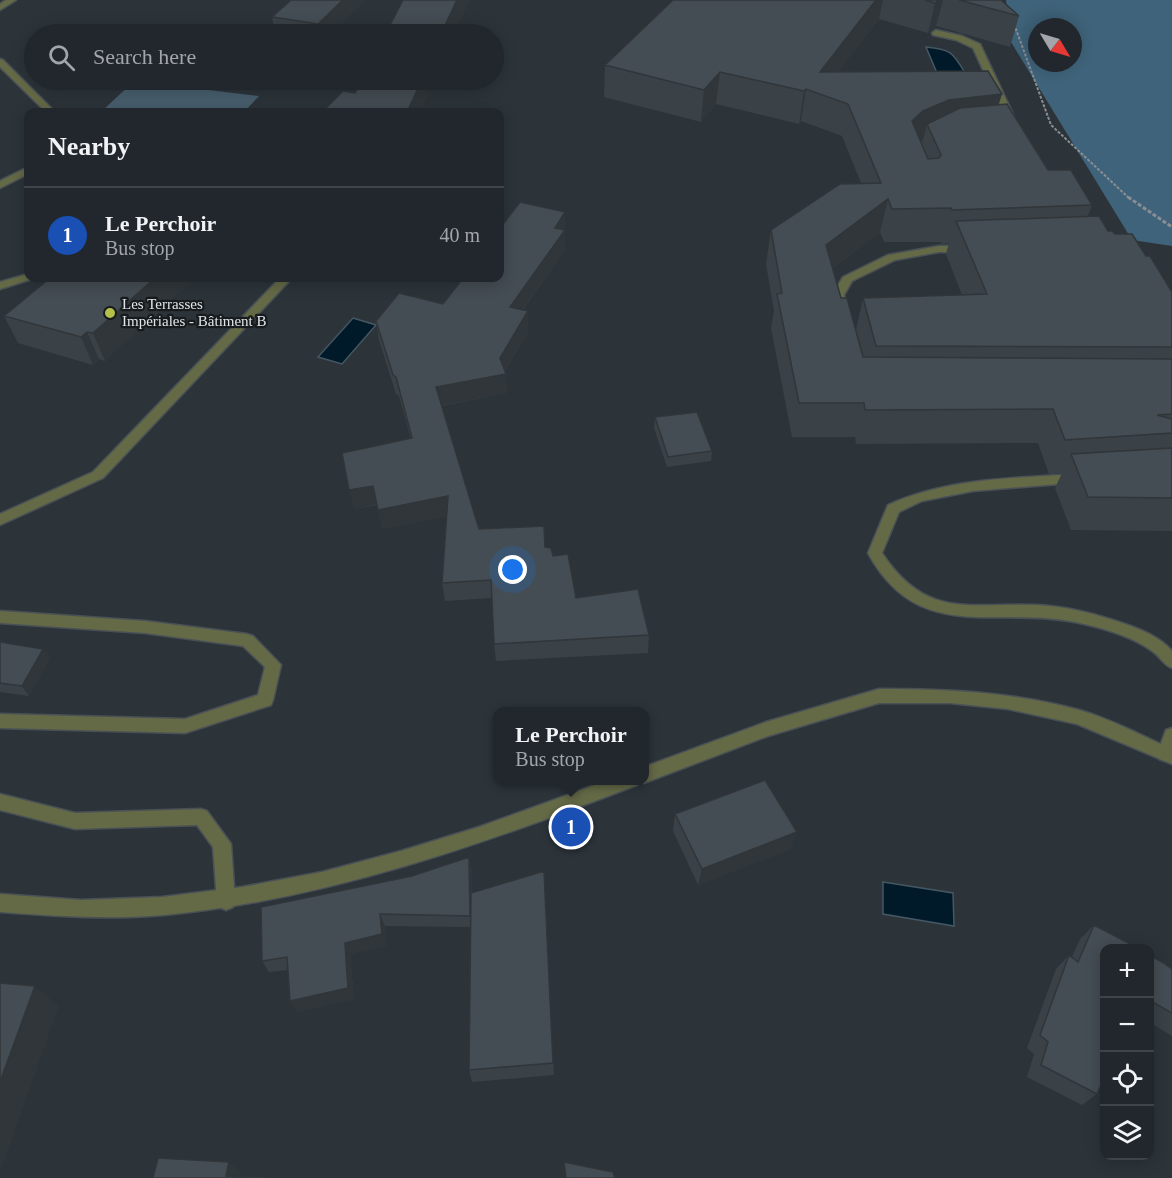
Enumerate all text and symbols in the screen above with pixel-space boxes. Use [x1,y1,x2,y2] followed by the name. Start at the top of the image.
[1028,18,1082,72] north arrow
[24,24,504,90] search box
[45,41,78,74] icon: search
[93,44,196,69] text: Search here
[48,132,130,161] text: Nearby
[105,211,216,236] text: Le Perchoir
[63,224,73,246] text: 1
[439,224,480,246] text: 40 m
[105,237,174,259] text: Bus stop
[122,296,267,329] place label: Les Terrasses Impériales - Bâtiment B
[103,306,117,320] marker: Les Terrasses Impériales - Bâtiment B
[498,555,527,584] your location
[493,707,649,785] popup
[515,722,627,747] text: Le Perchoir
[515,748,585,770] text: Bus stop
[552,804,590,850] pin: 1
[1100,944,1154,1160] map controls
[1100,944,1154,998] button: +
[1100,998,1154,1052] button: −
[1100,1052,1154,1106] button: locate
[1100,1106,1154,1160] button: layers

